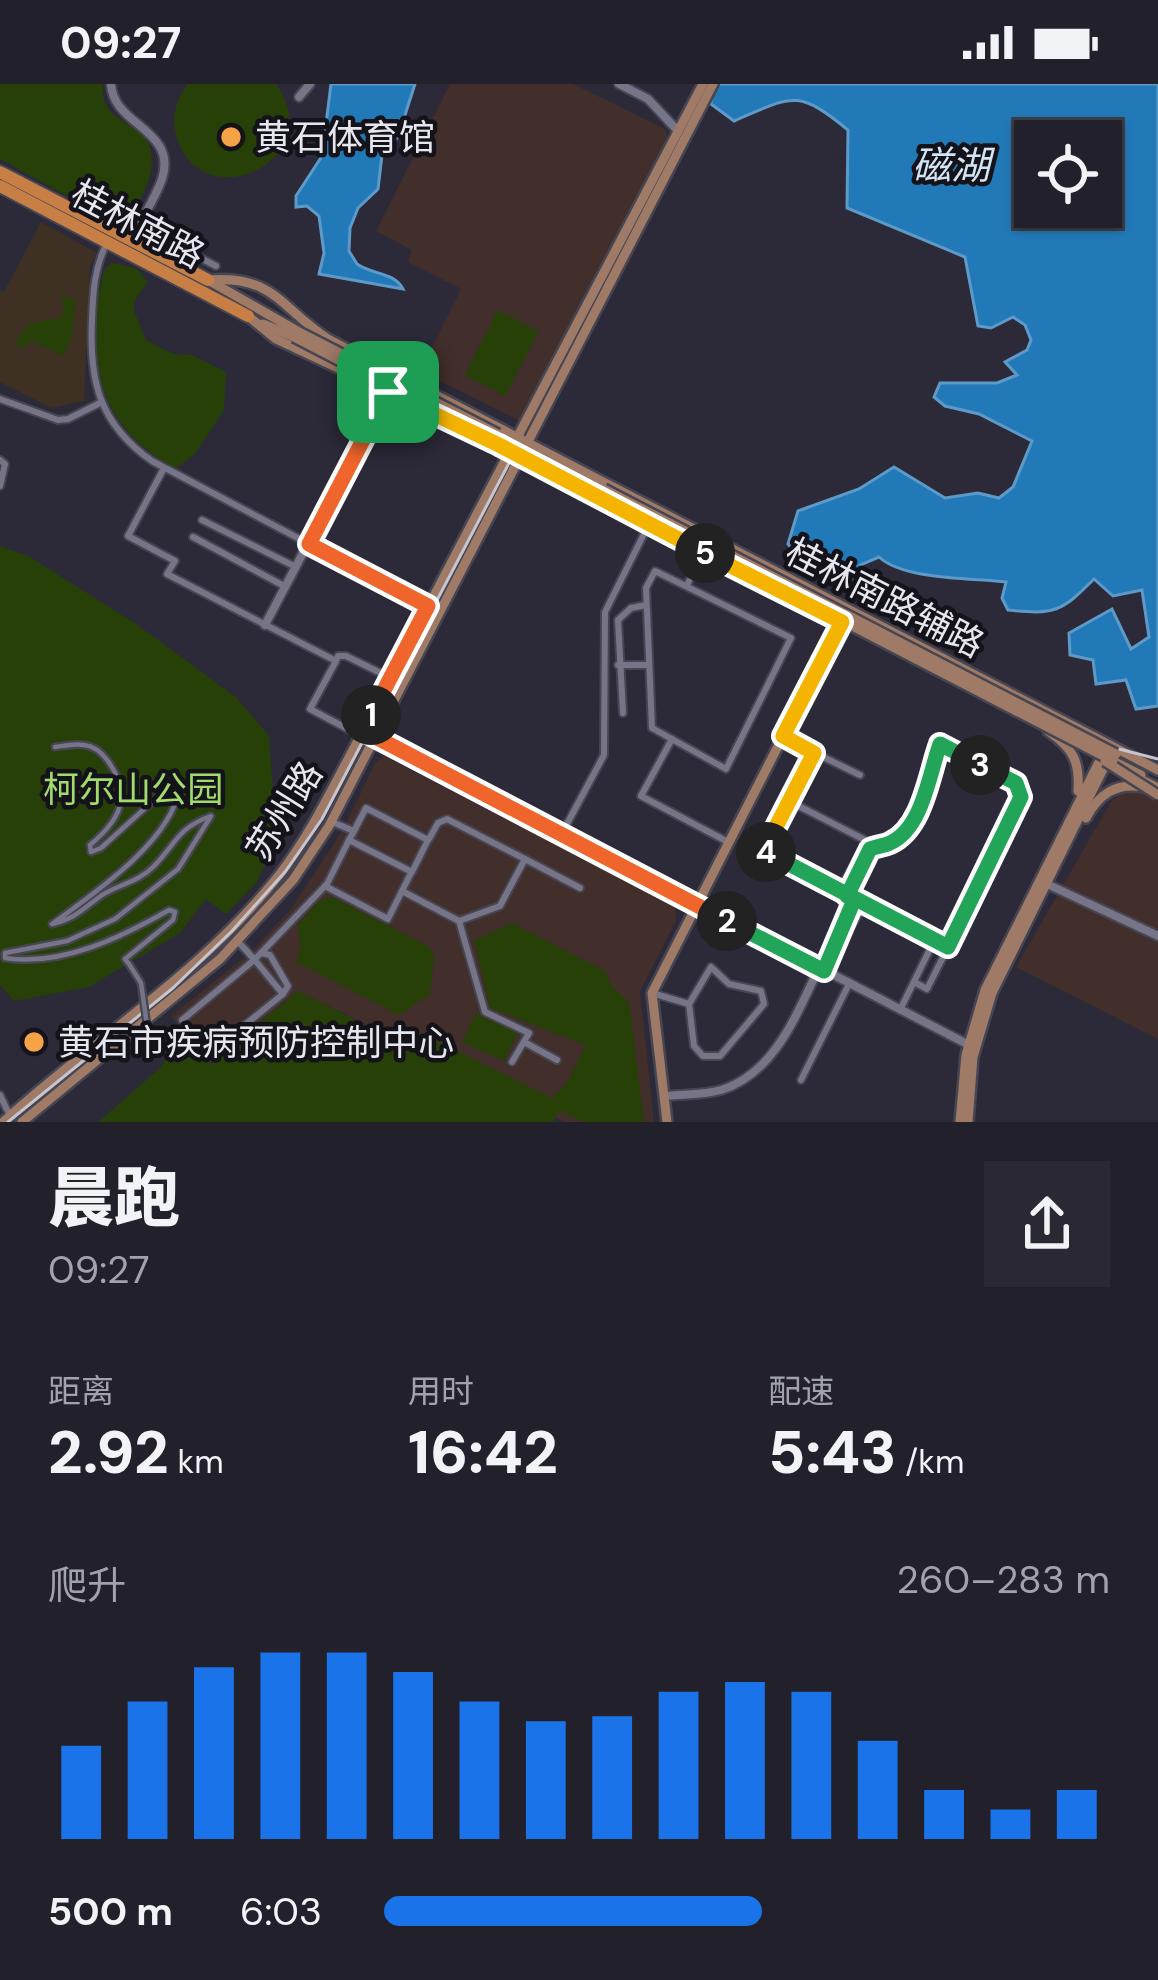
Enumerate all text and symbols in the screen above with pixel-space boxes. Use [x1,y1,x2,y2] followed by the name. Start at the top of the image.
[60,13,182,72] text: 09:27
[255,114,435,161] place label: 黄石体育馆
[1014,120,1122,228] map controls
[1014,120,1122,228] button: locate
[218,124,244,150] marker: 黄石体育馆
[912,140,996,191] water label: 磁湖
[63,169,213,279] street label: 桂林南路
[337,341,439,443] pin
[355,359,421,425] icon: arrive
[675,523,735,583] pin: 5
[778,528,992,668] street label: 桂林南路辅路
[695,531,715,574] text: 5
[341,685,401,745] pin: 1
[365,693,377,736] text: 1
[950,735,1010,795] pin: 3
[970,743,990,786] text: 3
[235,753,333,869] street label: 苏州路
[43,766,223,813] park label: 柯尔山公园
[736,822,796,882] pin: 4
[755,830,777,873] text: 4
[697,891,757,951] pin: 2
[717,899,737,942] text: 2
[58,1019,454,1066] place label: 黄石市疾病预防控制中心
[21,1029,47,1055] marker: 黄石市疾病预防控制中心
[48,1156,180,1241] text: 晨跑
[984,1161,1110,1287] button: share
[48,1244,150,1295] text: 09:27
[48,1370,114,1413] text: 距离
[408,1370,474,1413] text: 用时
[768,1370,834,1413] text: 配速
[48,1413,169,1492] text: 2.92
[408,1413,558,1492] text: 16:42
[768,1413,897,1492] text: 5:43
[169,1440,224,1483] text: km
[897,1440,964,1483] text: /km
[897,1554,1110,1605] text: 260–283 m
[48,1560,126,1611] text: 爬升
[48,1886,173,1937] text: 500 m
[240,1886,322,1937] text: 6:03

